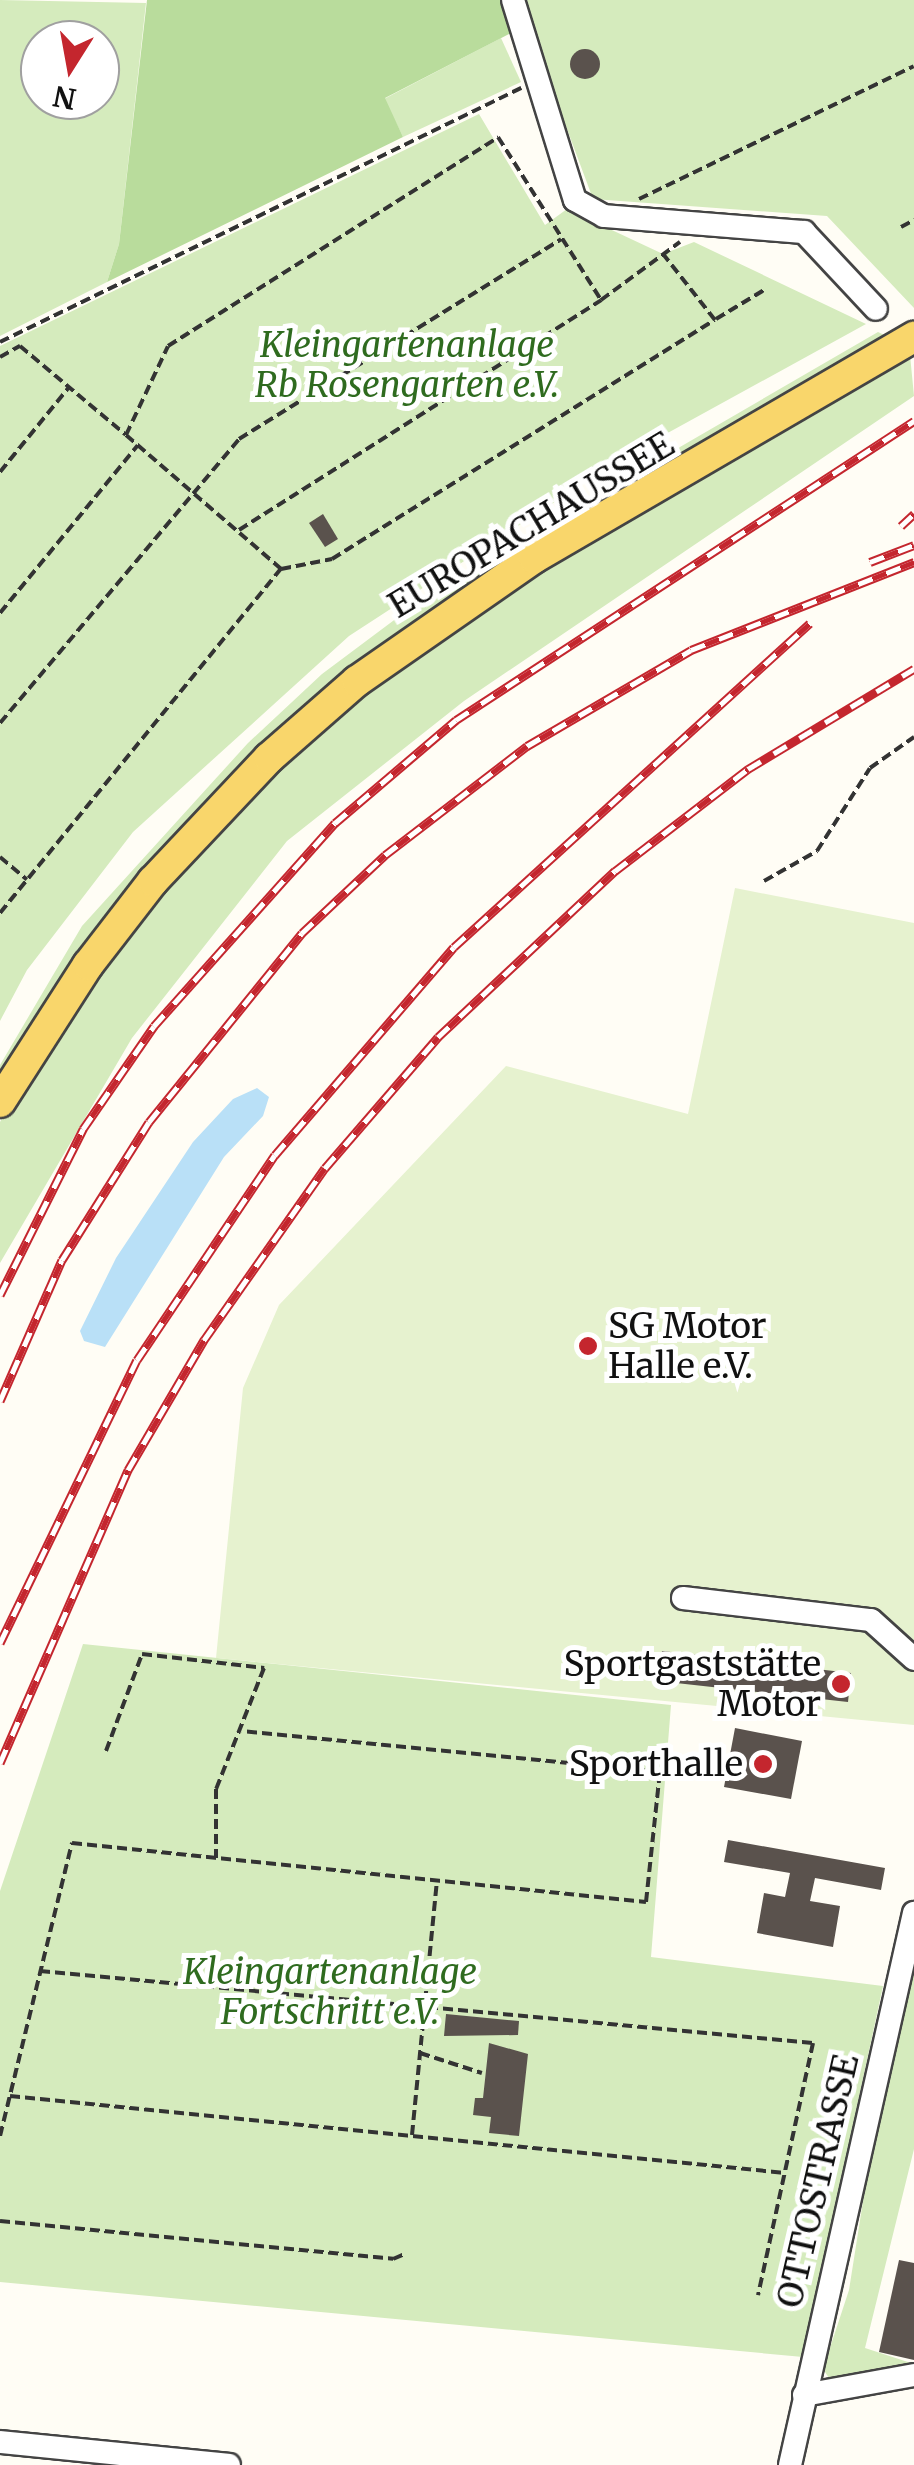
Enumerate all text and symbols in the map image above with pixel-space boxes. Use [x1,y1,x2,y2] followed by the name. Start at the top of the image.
[20,20,120,120] north arrow
[50,78,79,117] text: N
[255,324,559,406] park label: Kleingartenanlage Rb Rosengarten e.V.
[381,423,681,627] street label: EUROPACHAUSSEE
[608,1305,766,1387] place label: SG Motor Halle e.V.
[577,1335,599,1357] marker: SG Motor Halle e.V.
[563,1643,821,1725] place label: Sportgaststätte Motor
[830,1673,852,1695] marker: Sportgaststätte Motor
[569,1743,743,1785] place label: Sporthalle
[752,1753,774,1775] marker: Sporthalle
[183,1951,477,2033] park label: Kleingartenanlage Fortschritt e.V.
[768,2050,868,2312] street label: OTTOSTRASSE

